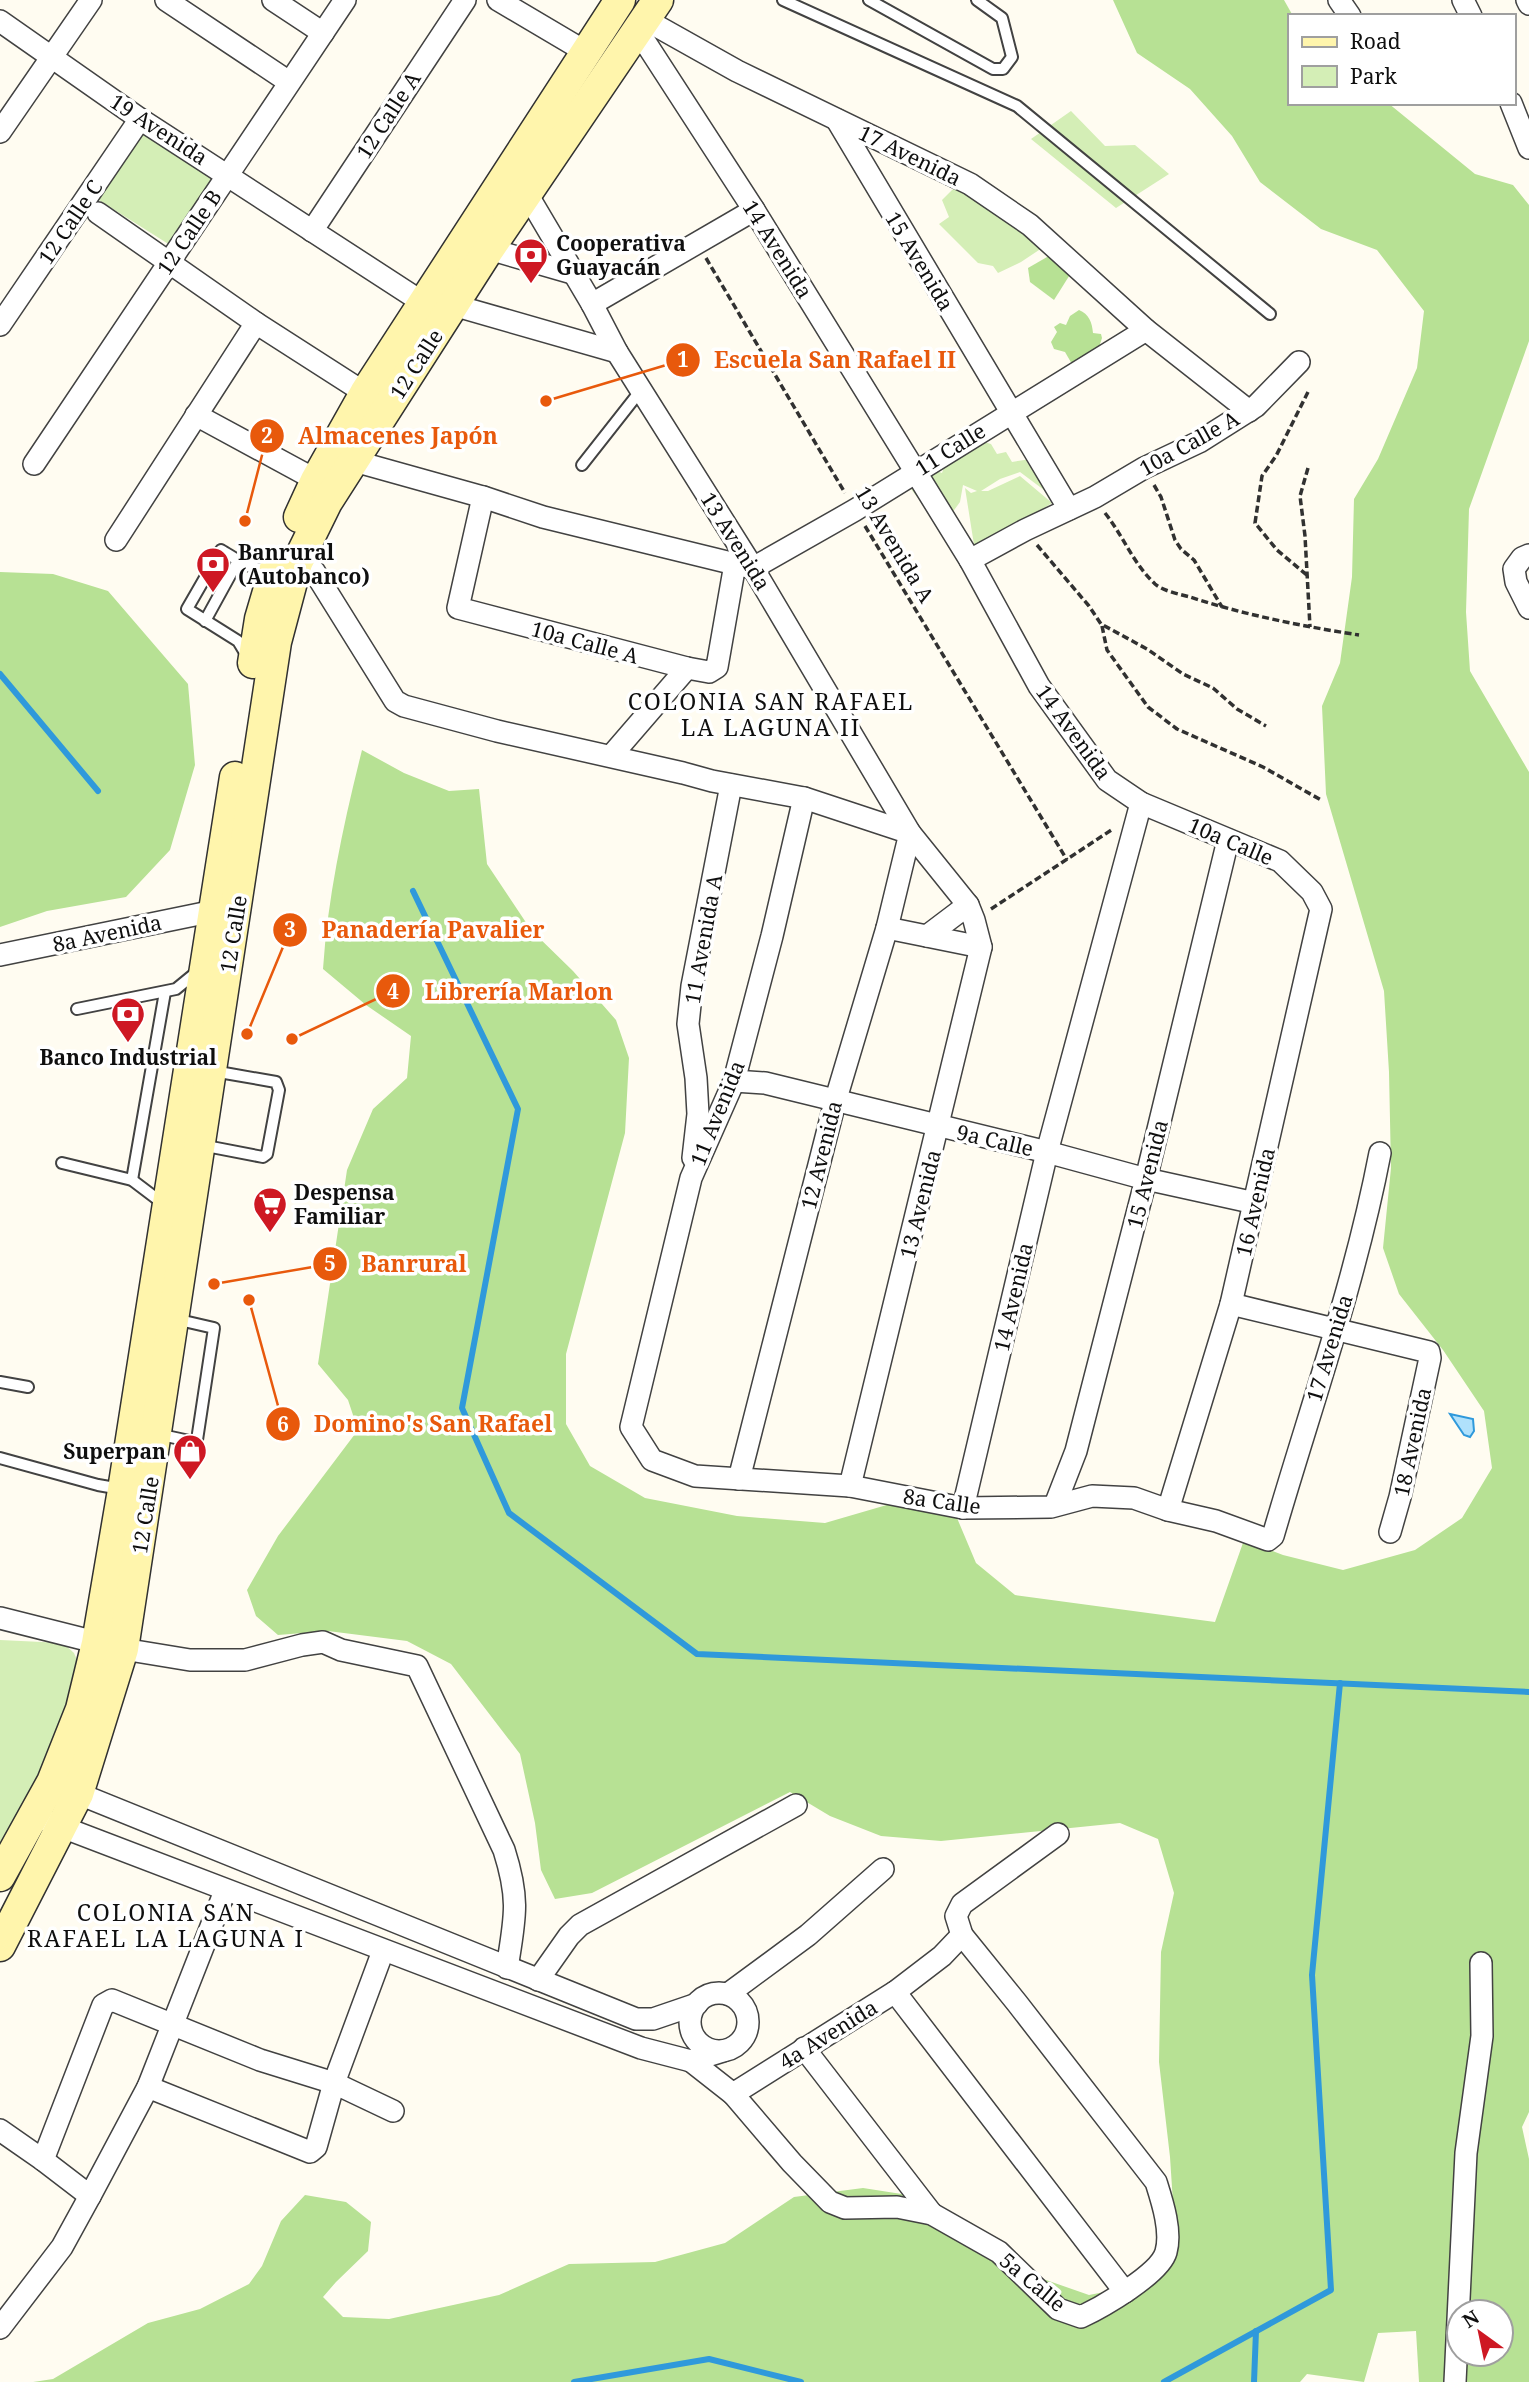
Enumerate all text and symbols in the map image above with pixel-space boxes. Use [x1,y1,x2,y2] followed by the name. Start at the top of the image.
[1288,14,1515,105] legend
[1350,27,1401,55] text: Road
[1350,62,1397,90] text: Park
[350,66,427,164] street label: 12 Calle A
[105,87,213,171] street label: 19 Avenida
[854,118,966,192] street label: 17 Avenida
[31,174,109,270] street label: 12 Calle C
[150,184,228,280] street label: 12 Calle B
[737,195,819,303] street label: 14 Avenida
[879,206,961,316] street label: 15 Avenida
[556,229,686,281] place label: Cooperativa Guayacán
[512,236,550,285] bank icon: Cooperativa Guayacán
[383,324,449,404] street label: 12 Calle
[665,338,970,382] callout: Escuela San Rafael II
[714,343,956,375] text: Escuela San Rafael II
[677,345,689,373] text: 1
[1134,404,1244,482] street label: 10a Calle A
[249,414,512,458] callout: Almacenes Japón
[910,416,990,482] street label: 11 Calle
[298,419,498,451] text: Almacenes Japón
[261,421,273,449] text: 2
[849,481,941,608] street label: 13 Avenida A
[695,487,777,595] street label: 13 Avenida
[238,538,370,590] place label: Banrural (Autobanco)
[194,545,232,594] bank icon: Banrural (Autobanco)
[528,614,642,670] street label: 10a Calle A
[1030,679,1118,785] street label: 14 Avenida
[628,685,914,743] district label: COLONIA SAN RAFAEL LA LAGUNA II
[1184,811,1278,871] street label: 10a Calle
[678,872,728,1006] street label: 11 Avenida A
[213,893,253,975] street label: 12 Calle
[50,908,164,958] street label: 8a Avenida
[272,908,558,952] callout: Panadería Pavalier
[321,913,545,945] text: Panadería Pavalier
[284,915,296,943] text: 3
[376,969,627,1013] callout: Librería Marlon
[425,975,613,1007] text: Librería Marlon
[387,977,399,1005] text: 4
[109,995,147,1044] bank icon: Banco Industrial
[39,1043,217,1071] place label: Banco Industrial
[683,1056,751,1170] street label: 11 Avenida
[794,1098,848,1212] street label: 12 Avenida
[1120,1117,1174,1231] street label: 15 Avenida
[954,1118,1036,1162] street label: 9a Calle
[1229,1145,1281,1259] street label: 16 Avenida
[893,1147,947,1261] street label: 13 Avenida
[294,1178,395,1230] place label: Despensa Familiar
[251,1185,289,1234] supermarket icon: Despensa Familiar
[987,1240,1039,1354] street label: 14 Avenida
[313,1242,481,1286] callout: Banrural
[361,1247,467,1279] text: Banrural
[324,1249,336,1277] text: 5
[1299,1291,1359,1405] street label: 17 Avenida
[1387,1385,1437,1499] street label: 18 Avenida
[265,1402,567,1446] callout: Domino's San Rafael
[314,1407,552,1439] text: Domino's San Rafael
[277,1410,289,1438] text: 6
[171,1432,209,1481] shop icon: Superpan
[63,1437,166,1465] place label: Superpan
[125,1474,165,1556] street label: 12 Calle
[901,1482,983,1520] street label: 8a Calle
[27,1896,305,1954] district label: COLONIA SAN RAFAEL LA LAGUNA I
[774,1993,882,2075] street label: 4a Avenida
[994,2246,1072,2318] street label: 5a Calle
[1445,2298,1515,2368] north arrow
[1457,2304,1484,2334] text: N

